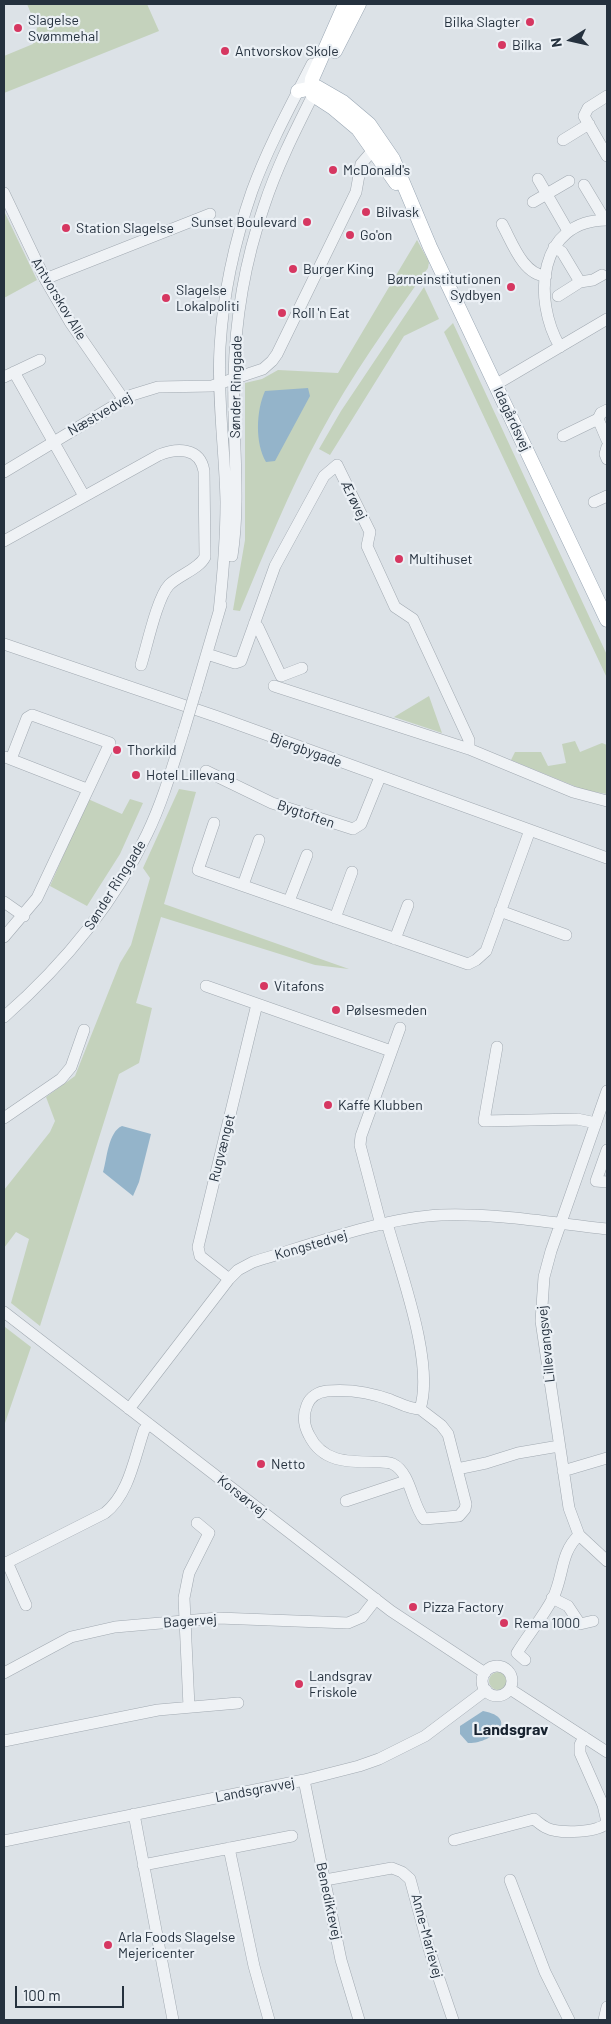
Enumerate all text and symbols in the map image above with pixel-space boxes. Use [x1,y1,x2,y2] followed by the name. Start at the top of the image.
[28,12,98,44] place label: Slagelse Svømmehal
[444,14,520,30] place label: Bilka Slagter
[546,15,596,65] north arrow
[524,16,536,28] marker: Bilka Slagter
[12,22,24,34] marker: Slagelse Svømmehal
[512,37,542,53] place label: Bilka
[547,37,565,49] text: N
[496,39,508,51] marker: Bilka
[235,43,339,59] place label: Antvorskov Skole
[219,45,231,57] marker: Antvorskov Skole
[343,162,410,178] place label: McDonald's
[327,164,339,176] marker: McDonald's
[376,204,419,220] place label: Bilvask
[360,206,372,218] marker: Bilvask
[191,214,297,230] place label: Sunset Boulevard
[301,216,313,228] marker: Sunset Boulevard
[76,220,174,236] place label: Station Slagelse
[60,222,72,234] marker: Station Slagelse
[360,227,392,243] place label: Go'on
[344,229,356,241] marker: Go'on
[28,255,90,343] street label: Antvorskov Alle
[303,261,374,277] place label: Burger King
[287,263,299,275] marker: Burger King
[387,271,501,304] place label: Børneinstitutionen Sydbyen
[505,281,517,293] marker: Børneinstitutionen Sydbyen
[176,282,240,314] place label: Slagelse Lokalpoliti
[160,292,172,304] marker: Slagelse Lokalpoliti
[292,305,350,321] place label: Roll 'n Eat
[276,307,288,319] marker: Roll 'n Eat
[227,335,245,439] street label: Sønder Ringgade
[490,384,534,454] street label: Idagårdsvej
[65,389,135,439] street label: Næstvedvej
[337,477,371,523] street label: Ærøvej
[409,551,473,567] place label: Multihuset
[393,553,405,565] marker: Multihuset
[268,729,344,771] street label: Bjergbygade
[127,742,177,758] place label: Thorkild
[111,744,123,756] marker: Thorkild
[146,767,235,783] place label: Hotel Lillevang
[130,769,142,781] marker: Hotel Lillevang
[275,796,337,832] street label: Bygtoften
[81,837,149,933] street label: Sønder Ringgade
[274,978,324,994] place label: Vitafons
[258,980,270,992] marker: Vitafons
[346,1002,427,1018] place label: Pølsesmeden
[330,1004,342,1016] marker: Pølsesmeden
[338,1097,423,1113] place label: Kaffe Klubben
[322,1099,334,1111] marker: Kaffe Klubben
[205,1112,239,1184] street label: Rugvænget
[273,1227,349,1263] street label: Kongstedvej
[534,1305,558,1383] street label: Lillevangsvej
[271,1456,305,1472] place label: Netto
[255,1458,267,1470] marker: Netto
[214,1472,270,1520] street label: Korsørvej
[423,1599,504,1615] place label: Pizza Factory
[407,1601,419,1613] marker: Pizza Factory
[163,1611,217,1631] street label: Bagervej
[514,1615,580,1631] place label: Rema 1000
[498,1617,510,1629] marker: Rema 1000
[309,1668,372,1700] place label: Landsgrav Friskole
[293,1678,305,1690] marker: Landsgrav Friskole
[474,1720,548,1740] district label: Landsgrav
[214,1774,296,1806] street label: Landsgravvej
[313,1861,345,1941] street label: Benediktevej
[408,1892,446,1980] street label: Anne-Marievej
[118,1929,236,1961] place label: Arla Foods Slagelse Mejericenter
[102,1939,114,1951] marker: Arla Foods Slagelse Mejericenter
[18,1976,126,2008] scale bar
[23,1986,61,2004] text: 100 m

